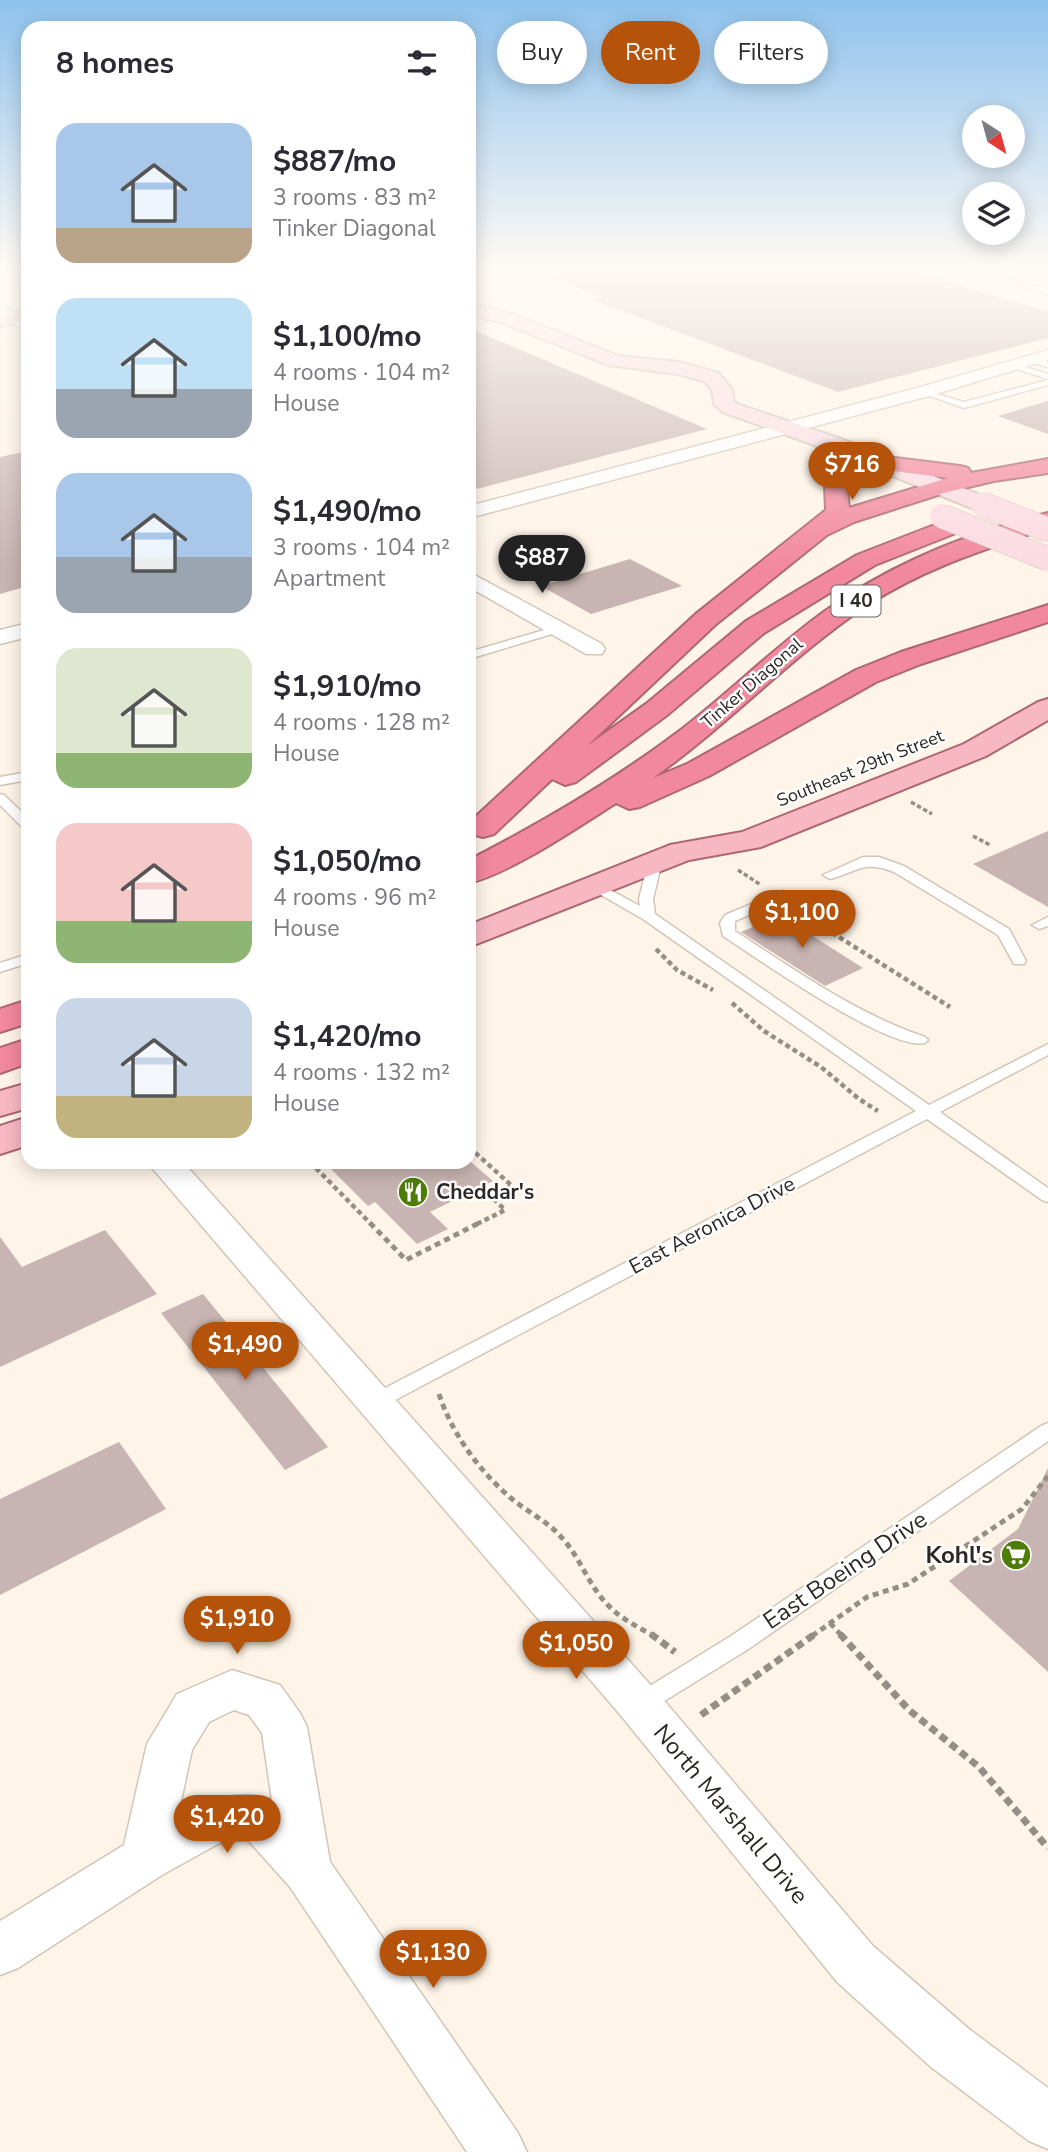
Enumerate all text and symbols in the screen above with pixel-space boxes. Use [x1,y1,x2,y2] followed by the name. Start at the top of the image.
[497,21,587,84] chip: Buy
[601,21,700,84] chip: Rent
[714,21,828,84] chip: Filters
[56,43,174,84] text: 8 homes
[403,44,441,82] icon: filters
[962,105,1026,168] north arrow
[962,105,1025,245] map controls
[273,141,396,182] text: $887/mo
[112,151,196,235] icon: home
[273,182,436,213] text: 3 rooms · 83 m²
[962,182,1025,245] button: layers
[273,213,436,244] text: Tinker Diagonal
[273,316,422,357] text: $1,100/mo
[112,326,196,410] icon: home
[273,357,450,388] text: 4 rooms · 104 m²
[273,388,340,419] text: House
[811,442,893,502] pin: $716
[824,449,880,480] text: $716
[273,491,422,532] text: $1,490/mo
[112,501,196,585] icon: home
[273,532,450,563] text: 3 rooms · 104 m²
[501,536,583,595] pin: $887
[514,542,570,573] text: $887
[273,563,385,594] text: Apartment
[832,586,880,616] road number: I 40
[696,632,808,734] street label: Tinker Diagonal
[273,666,422,707] text: $1,910/mo
[112,676,196,760] icon: home
[273,707,450,738] text: 4 rooms · 128 m²
[773,723,948,812] street label: Southeast 29th Street
[273,738,340,769] text: House
[273,841,422,882] text: $1,050/mo
[112,851,196,935] icon: home
[273,882,436,913] text: 4 rooms · 96 m²
[745,890,859,950] pin: $1,100
[765,897,839,928] text: $1,100
[273,913,340,944] text: House
[273,1016,422,1057] text: $1,420/mo
[112,1026,196,1110] icon: home
[273,1057,450,1088] text: 4 rooms · 132 m²
[273,1088,340,1119] text: House
[624,1169,800,1281] street label: East Aeronica Drive
[396,1175,430,1209] restaurant icon: Cheddar's
[436,1178,534,1206] place label: Cheddar's
[188,1322,302,1382] pin: $1,490
[208,1329,282,1360] text: $1,490
[757,1503,933,1637] street label: East Boeing Drive
[999,1538,1033,1572] supermarket icon: Kohl's
[925,1539,993,1571] place label: Kohl's
[180,1596,294,1656] pin: $1,910
[200,1603,274,1634] text: $1,910
[519,1622,633,1681] pin: $1,050
[539,1628,613,1659] text: $1,050
[646,1717,816,1911] street label: North Marshall Drive
[170,1796,284,1855] pin: $1,420
[190,1802,264,1833] text: $1,420
[376,1930,490,1990] pin: $1,130
[396,1937,470,1968] text: $1,130

